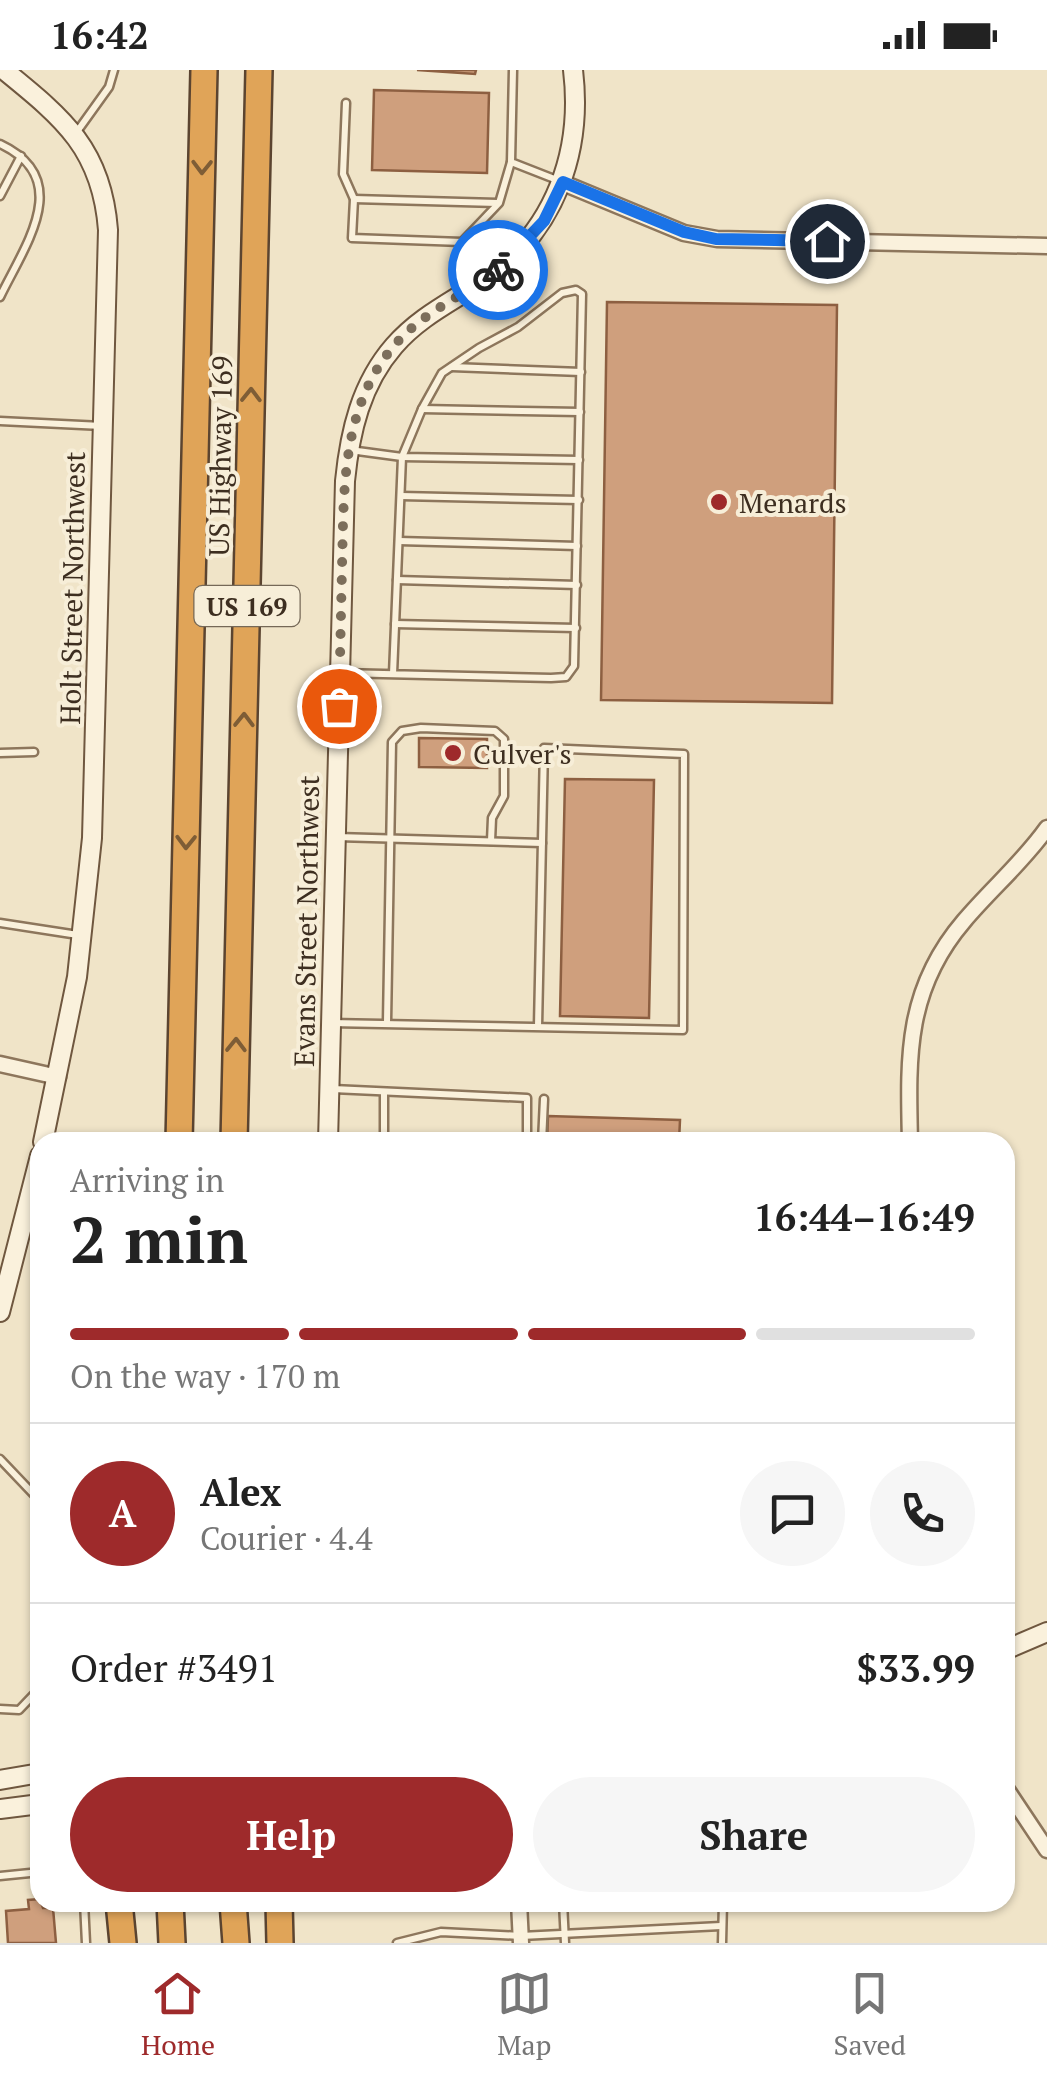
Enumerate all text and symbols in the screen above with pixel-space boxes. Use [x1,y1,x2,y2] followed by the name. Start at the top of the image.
[50,10,149,60] text: 16:42
[191,160,212,176] one-way arrow
[785,199,870,284] pin
[800,214,855,269] icon: home
[448,220,548,320] courier
[471,243,526,298] icon: bike
[200,355,240,557] street label: US Highway 169
[241,387,262,403] one-way arrow
[51,450,93,725] street label: Holt Street Northwest
[739,484,847,521] place label: Menards
[708,491,730,513] marker: Menards
[194,586,300,626] road number: US 169
[297,664,382,749] pin
[312,679,367,734] icon: bag
[233,712,255,728] one-way arrow
[473,735,572,772] place label: Culver's
[442,742,464,764] marker: Culver's
[285,774,327,1067] street label: Evans Street Northwest
[176,835,197,851] one-way arrow
[226,1037,247,1053] one-way arrow
[70,1159,224,1201] text: Arriving in
[753,1192,975,1242] text: 16:44–16:49
[70,1195,248,1282] text: 2 min
[70,1355,340,1397] text: On the way · 170 m
[740,1461,845,1566] button: chat
[870,1461,975,1566] button: phone
[200,1467,281,1517] text: Alex
[109,1488,136,1538] text: A
[200,1517,372,1559] text: Courier · 4.4
[70,1643,278,1693] text: Order #3491
[856,1643,975,1693] text: $33.99
[70,1777,513,1892] button: Help
[533,1777,975,1892] button: Share
[141,1966,215,2063] tab: Home
[497,1966,552,2063] tab: Map
[834,1966,906,2063] tab: Saved

